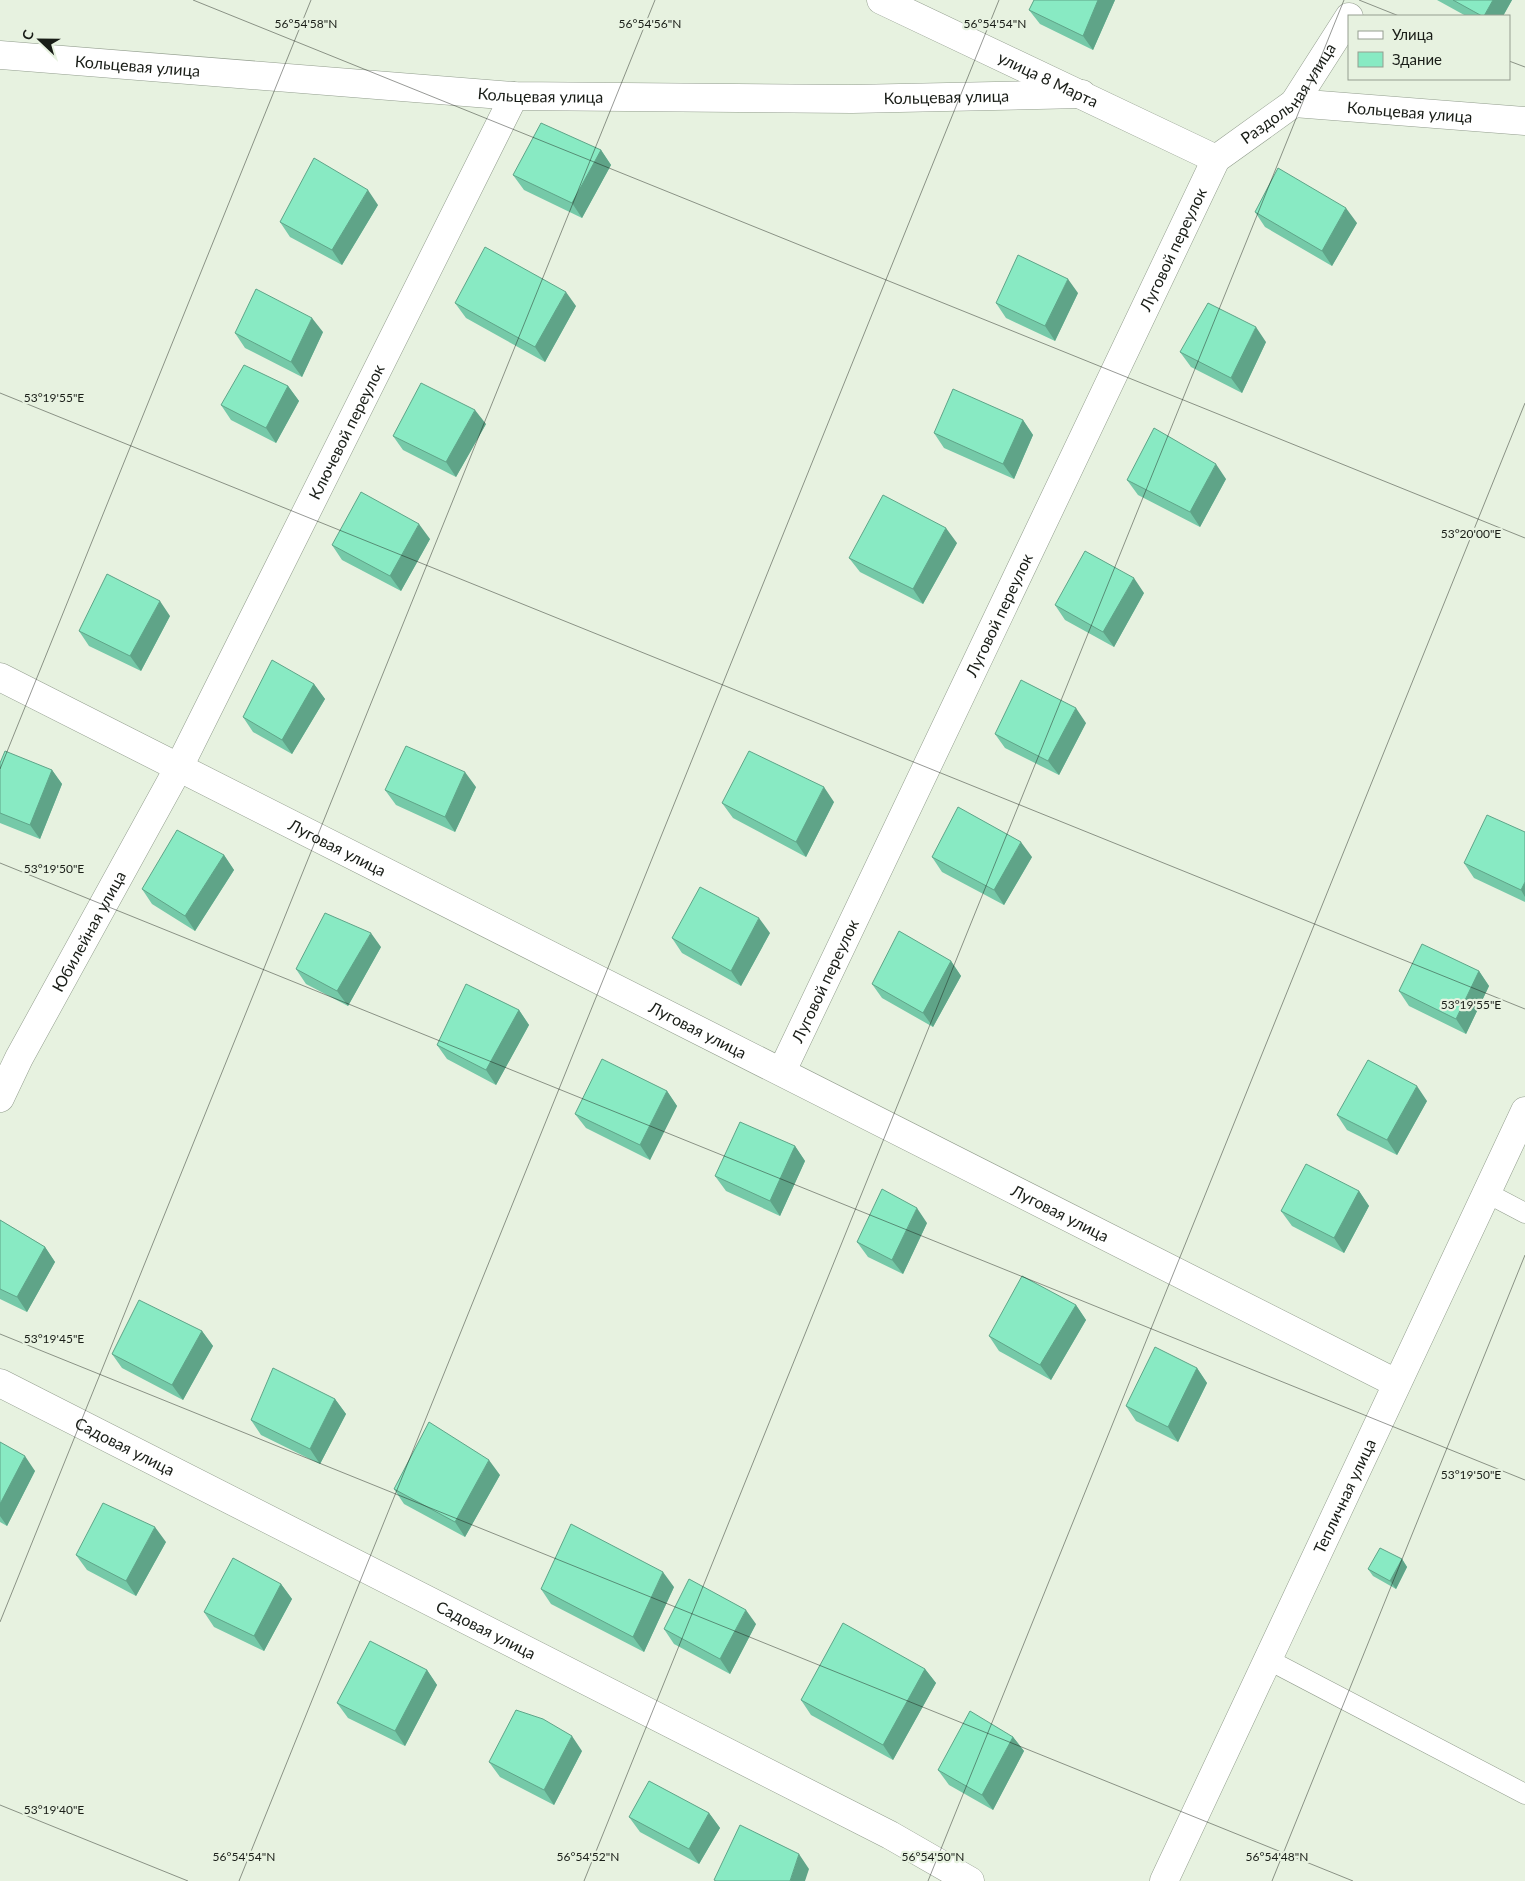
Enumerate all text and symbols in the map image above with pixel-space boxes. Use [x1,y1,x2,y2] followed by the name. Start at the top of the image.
[15,15,65,65] north arrow
[1348,15,1510,80] legend
[275,16,337,31] text: 56°54'58"N
[619,16,681,31] text: 56°54'56"N
[964,16,1026,31] text: 56°54'54"N
[1392,25,1433,43] text: Улица
[18,27,37,42] text: С
[1237,39,1339,147] street label: Раздольная улица
[995,47,1101,111] street label: улица 8 Марта
[1392,50,1442,68] text: Здание
[74,51,201,80] street label: Кольцевая улица
[477,83,603,106] street label: Кольцевая улица
[883,86,1009,107] street label: Кольцевая улица
[1346,97,1473,126] street label: Кольцевая улица
[1135,184,1210,315] street label: Луговой переулок
[304,360,388,502] street label: Ключевой переулок
[24,390,84,405] text: 53°19'55"E
[1441,526,1501,541] text: 53°20'00"E
[961,549,1036,680] street label: Луговой переулок
[285,814,389,880] street label: Луговая улица
[24,861,84,876] text: 53°19'50"E
[47,867,129,995] street label: Юбилейная улица
[787,915,862,1046] street label: Луговой переулок
[645,996,750,1062] street label: Луговая улица
[1441,997,1501,1012] text: 53°19'55"E
[1008,1180,1112,1245] street label: Луговая улица
[24,1331,84,1346] text: 53°19'45"E
[72,1413,178,1479] street label: Садовая улица
[1309,1436,1379,1556] street label: Тепличная улица
[1441,1467,1501,1482] text: 53°19'50"E
[433,1596,539,1663] street label: Садовая улица
[24,1802,84,1817] text: 53°19'40"E
[213,1849,275,1864] text: 56°54'54"N
[557,1849,619,1864] text: 56°54'52"N
[902,1849,964,1864] text: 56°54'50"N
[1246,1849,1308,1864] text: 56°54'48"N

